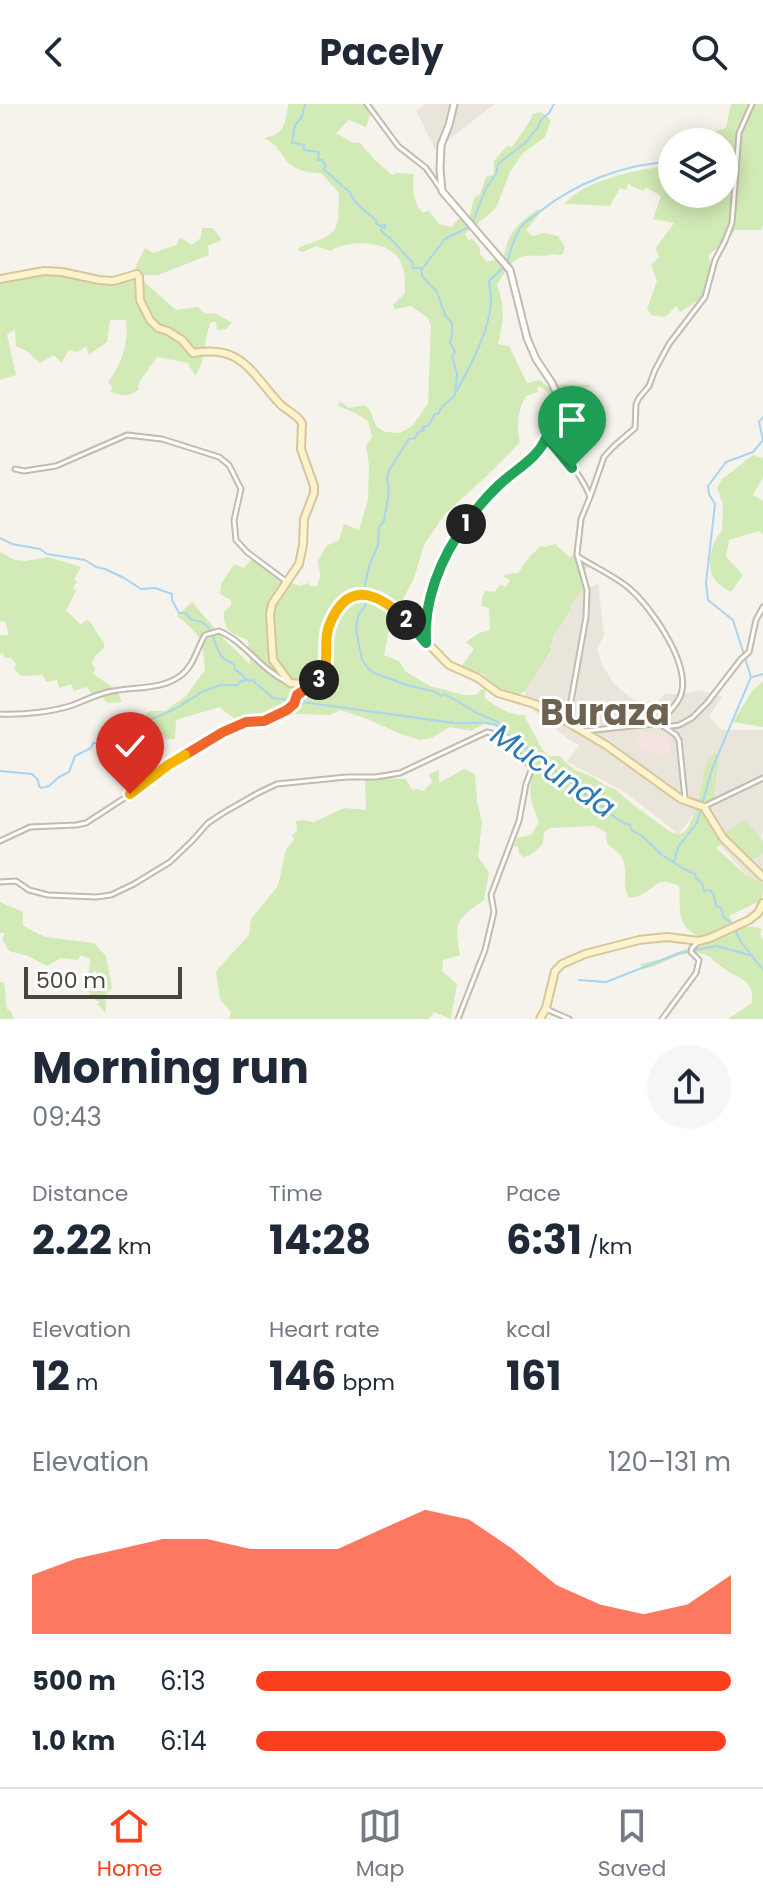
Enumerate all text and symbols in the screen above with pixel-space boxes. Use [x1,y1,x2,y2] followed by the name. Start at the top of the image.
[319,27,444,78] text: Pacely
[32,30,76,74] icon: back
[687,30,731,74] icon: search
[658,128,738,208] map controls
[658,128,738,208] button: layers
[538,386,606,468] pin
[550,398,594,442] icon: arrive
[446,504,486,544] pin: 1
[462,508,470,539] text: 1
[386,600,426,640] pin: 2
[400,604,412,635] text: 2
[299,660,339,700] pin: 3
[312,664,326,695] text: 3
[540,687,670,738] district label: Buraza
[96,712,164,794] pin
[482,713,624,828] water label: Mucunda
[108,724,152,768] icon: check
[24,963,182,999] scale bar
[36,965,106,996] text: 500 m
[32,1037,309,1098] text: Morning run
[647,1045,731,1129] button: share
[32,1099,102,1135] text: 09:43
[32,1178,128,1209] text: Distance
[269,1178,323,1209] text: Time
[506,1178,561,1209] text: Pace
[32,1212,112,1268] text: 2.22
[269,1212,371,1268] text: 14:28
[506,1212,582,1268] text: 6:31
[112,1231,152,1262] text: km
[582,1231,632,1262] text: /km
[32,1314,131,1345] text: Elevation
[269,1314,380,1345] text: Heart rate
[506,1314,551,1345] text: kcal
[32,1348,70,1404] text: 12
[269,1348,337,1404] text: 146
[506,1348,562,1404] text: 161
[70,1367,98,1398] text: m
[337,1367,395,1398] text: bpm
[32,1444,149,1480] text: Elevation
[608,1444,731,1480] text: 120–131 m
[32,1663,116,1699] text: 500 m
[160,1663,206,1699] text: 6:13
[32,1723,115,1759] text: 1.0 km
[160,1723,207,1759] text: 6:14
[97,1804,162,1885] tab: Home
[356,1804,404,1885] tab: Map
[598,1804,666,1885] tab: Saved

